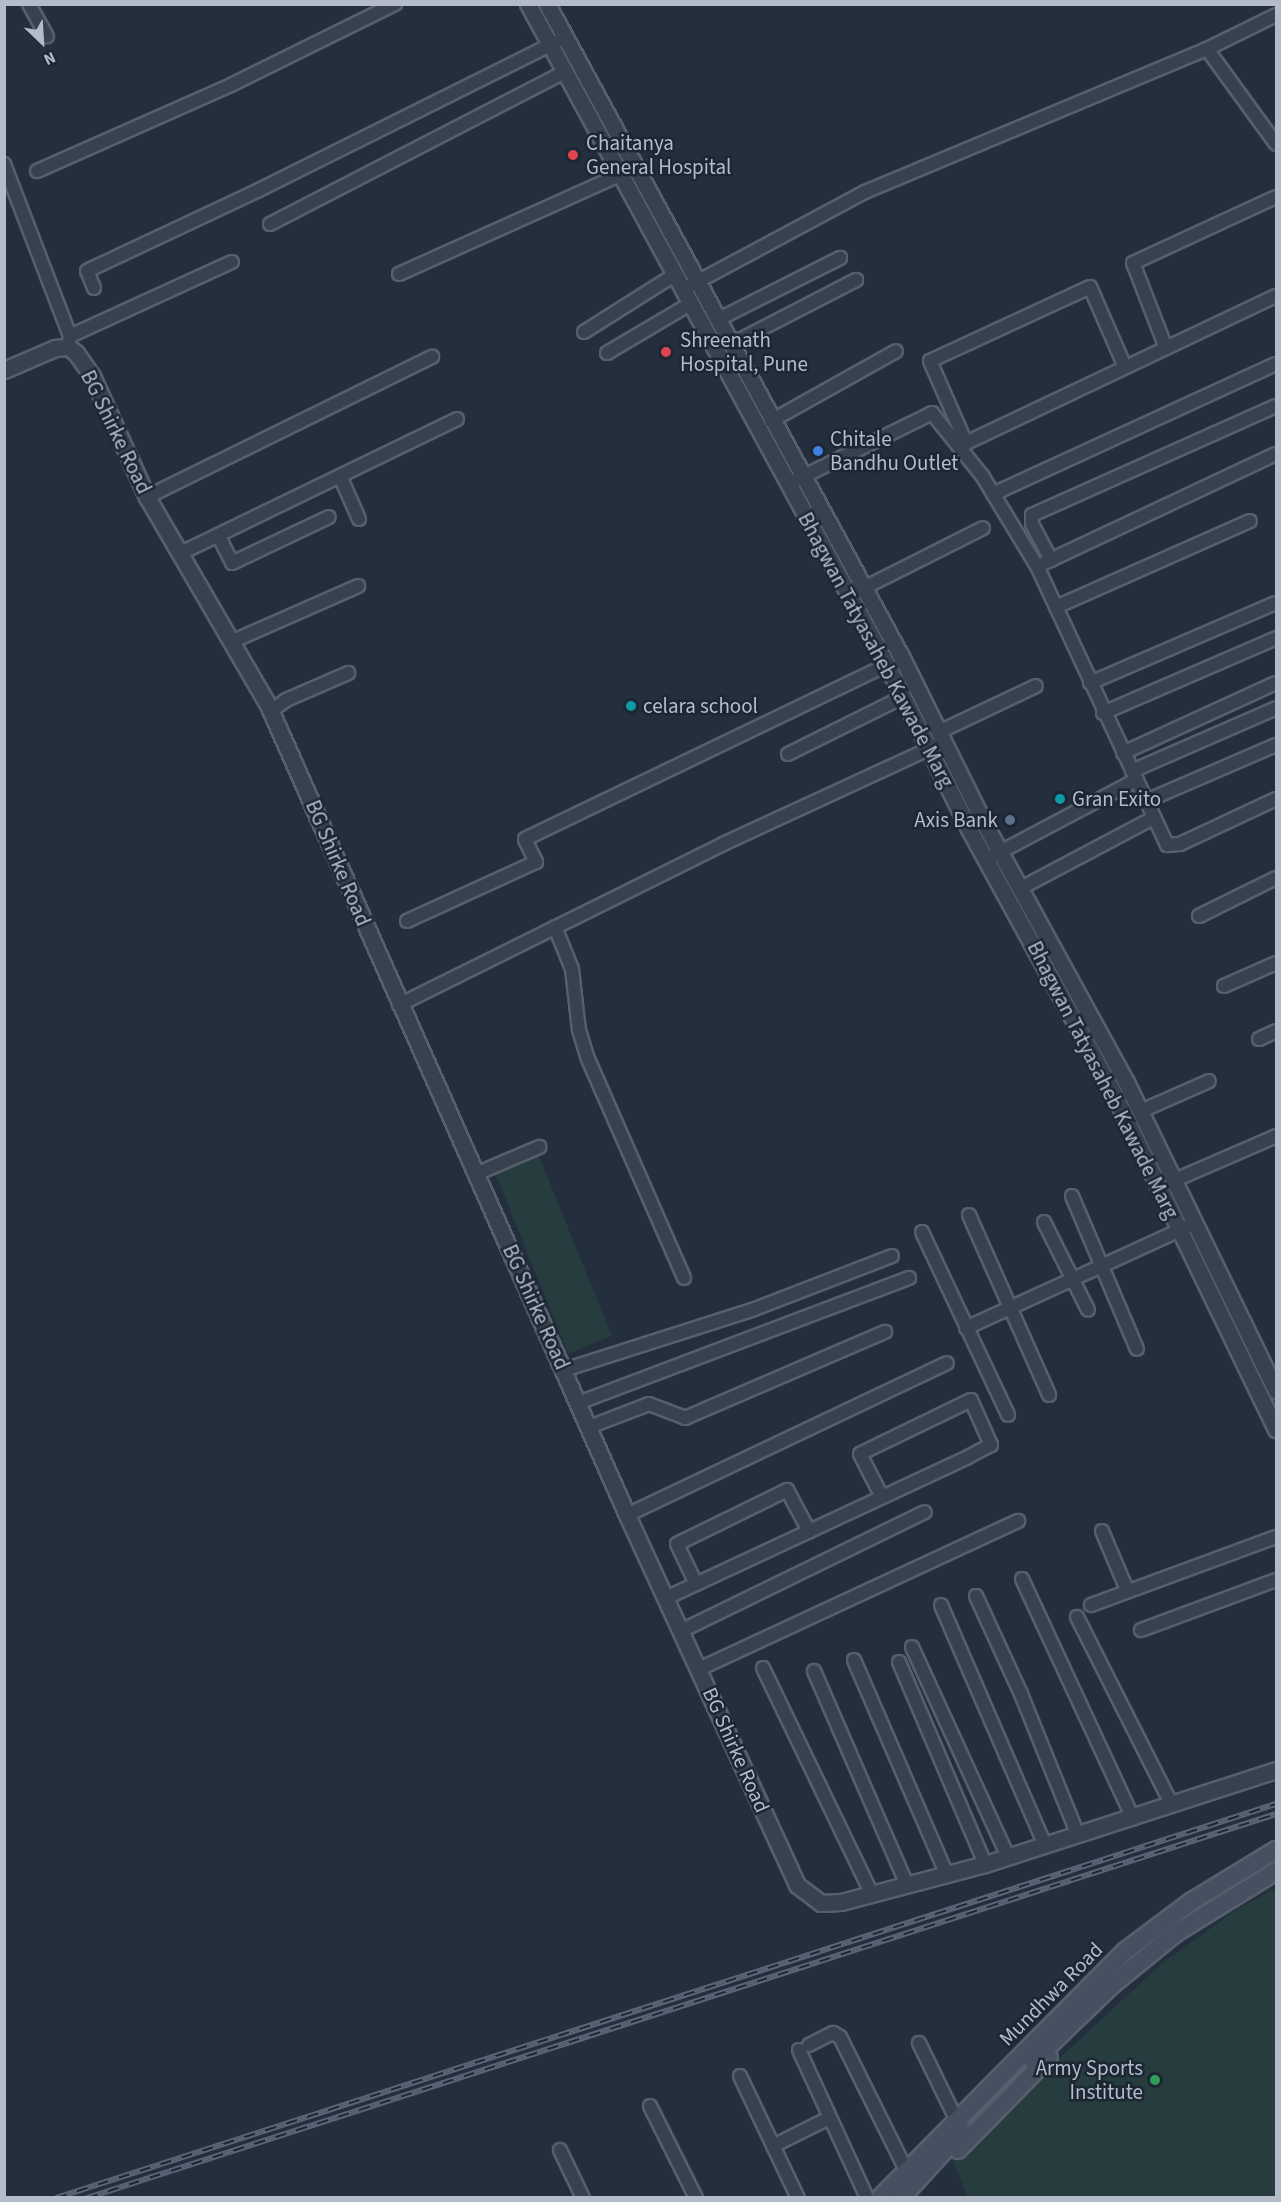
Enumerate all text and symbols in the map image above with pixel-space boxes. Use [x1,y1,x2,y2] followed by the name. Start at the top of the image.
[12,12,72,72] north arrow
[40,46,59,71] text: N
[586,130,731,180] place label: Chaitanya General Hospital
[564,146,582,164] marker: Chaitanya General Hospital
[680,327,808,377] place label: Shreenath Hospital, Pune
[657,343,675,361] marker: Shreenath Hospital, Pune
[75,366,157,498] street label: BG Shirke Road
[830,426,958,476] place label: Chitale Bandhu Outlet
[811,444,825,458] marker: Chitale Bandhu Outlet
[793,508,959,792] street label: Bhagwan Tatyasaheb Kawade Marg
[643,693,758,719] place label: celara school
[624,699,638,713] marker: celara school
[1072,786,1161,812] place label: Gran Exito
[1053,792,1067,806] marker: Gran Exito
[300,796,376,930] street label: BG Shirke Road
[914,807,998,833] place label: Axis Bank
[1003,813,1017,827] marker: Axis Bank
[1022,937,1184,1223] street label: Bhagwan Tatyasaheb Kawade Marg
[497,1241,575,1373] street label: BG Shirke Road
[697,1684,775,1816] street label: BG Shirke Road
[994,1937,1108,2051] street label: Mundhwa Road
[1036,2055,1143,2105] place label: Army Sports Institute
[1148,2073,1162,2087] marker: Army Sports Institute

